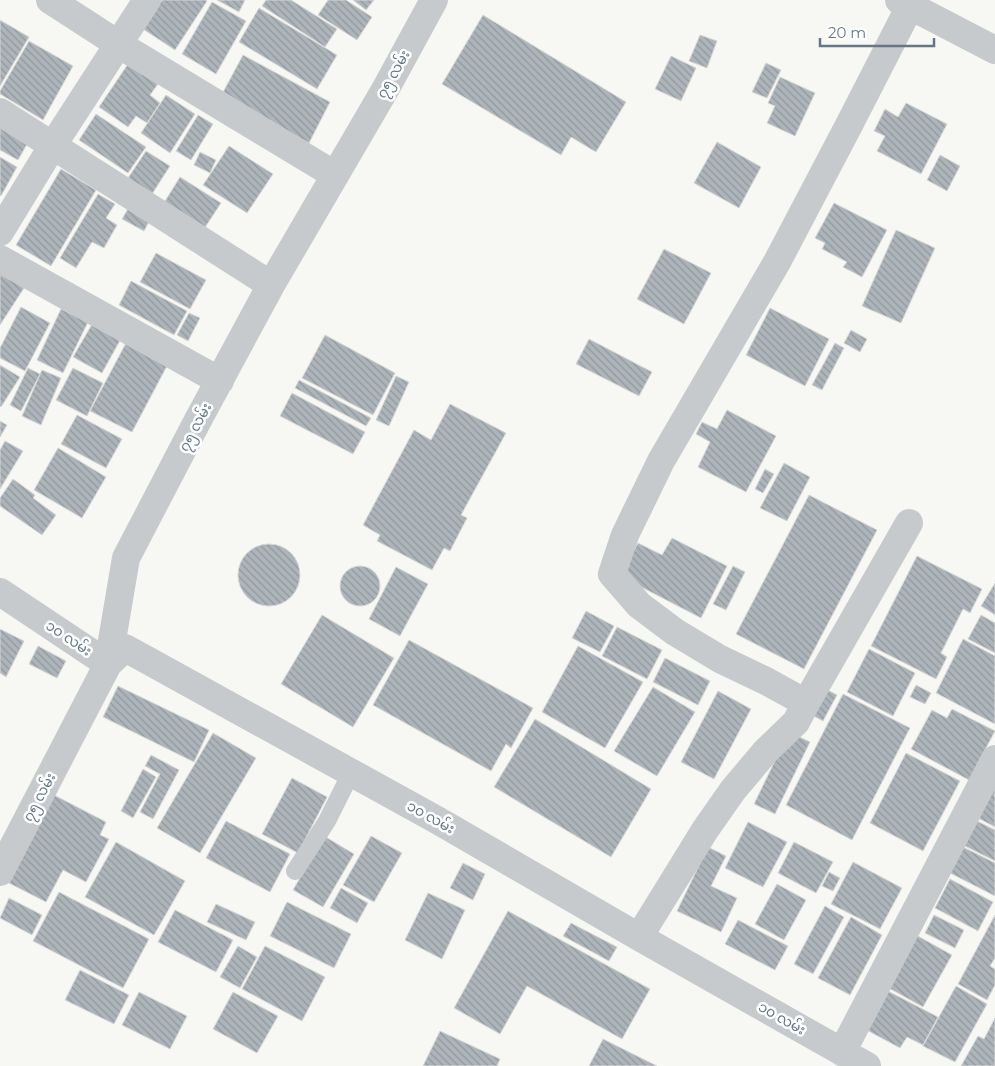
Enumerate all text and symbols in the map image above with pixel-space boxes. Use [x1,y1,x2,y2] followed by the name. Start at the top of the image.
[820,15,934,47] scale bar
[828,23,866,42] text: 20 m
[372,46,416,103] street label: ၇၅ လမ်း
[174,399,218,456] street label: ၇၅ လမ်း
[43,615,96,660] street label: ၁၀ လမ်း
[18,769,62,826] street label: ၇၅ လမ်း
[404,796,458,837] street label: ၁၀ လမ်း
[755,996,809,1039] street label: ၁၀ လမ်း

